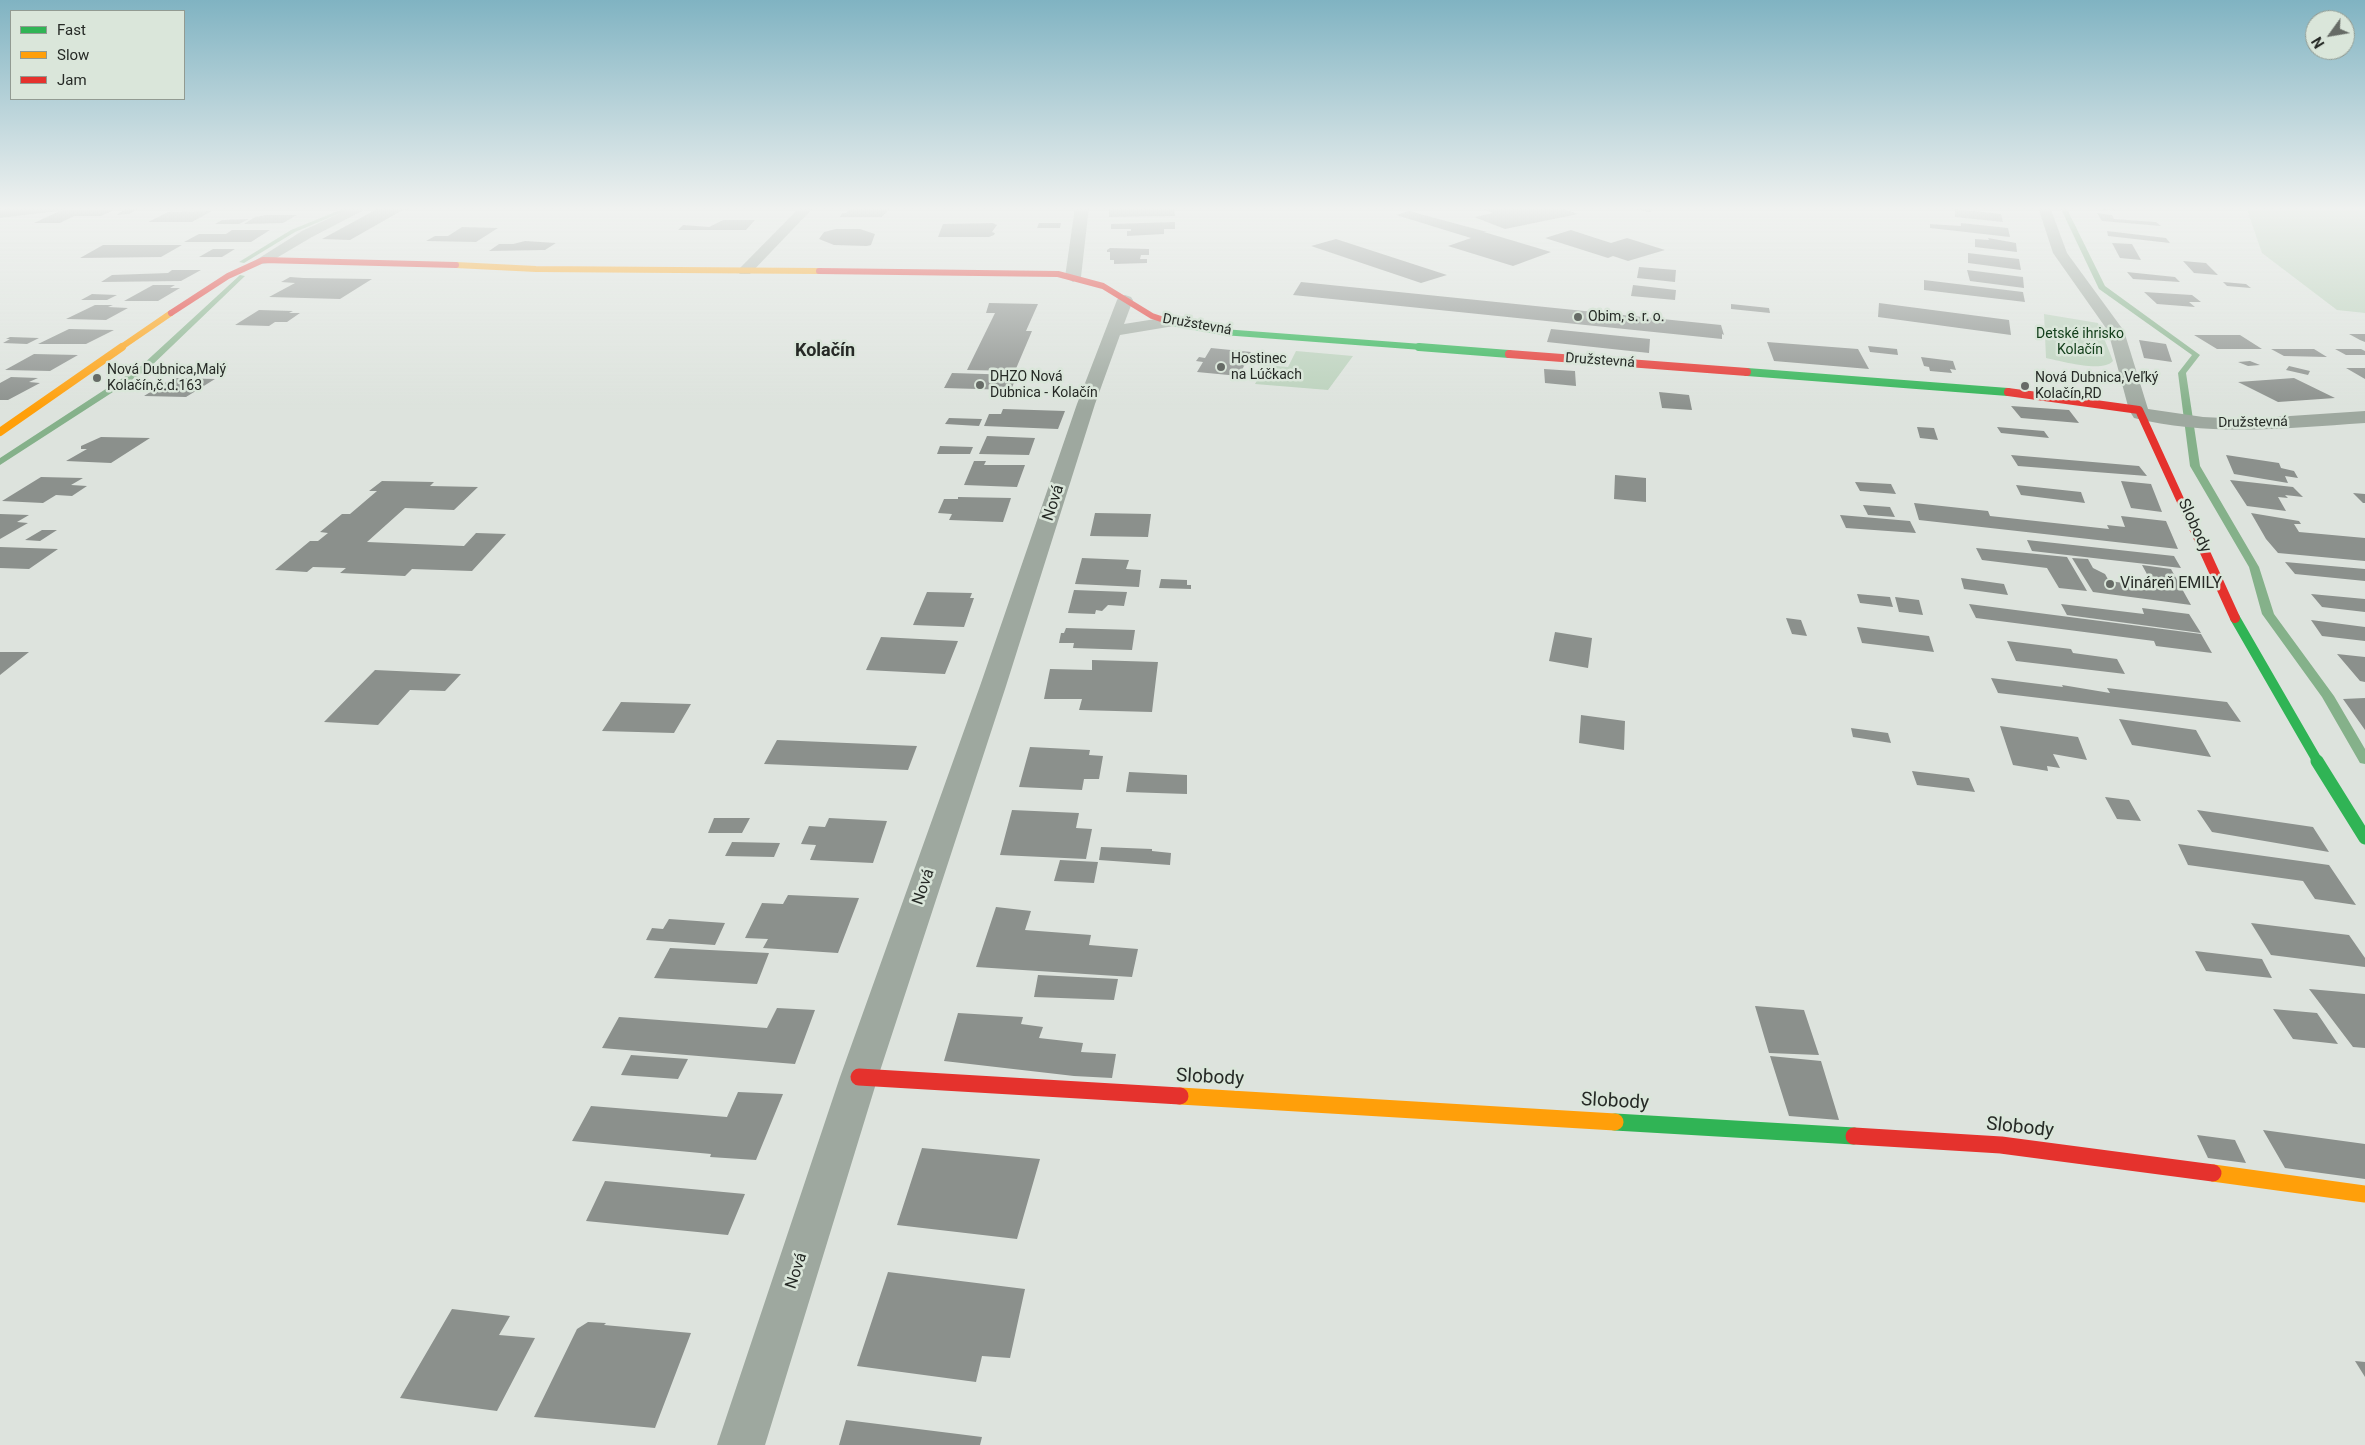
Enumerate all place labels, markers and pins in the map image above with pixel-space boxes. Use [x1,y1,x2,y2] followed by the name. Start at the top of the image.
[1588,309,1665,325] place label: Obim, s. r. o.
[1572,311,1584,323] marker: Obim, s. r. o.
[1231,351,1302,384] place label: Hostinec na Lúčkach
[1215,361,1227,373] marker: Hostinec na Lúčkach
[107,362,226,394] place label: Nová Dubnica,Malý Kolačín,č.d.163
[990,369,1098,402] place label: DHZO Nová Dubnica - Kolačín
[2035,370,2158,402] place label: Nová Dubnica,Veľký Kolačín,RD
[91,372,103,384] marker: Nová Dubnica,Malý Kolačín,č.d.163
[974,379,986,391] marker: DHZO Nová Dubnica - Kolačín
[2019,380,2031,392] marker: Nová Dubnica,Veľký Kolačín,RD
[2120,574,2222,594] place label: Vináreň EMILY
[2104,578,2116,590] marker: Vináreň EMILY

